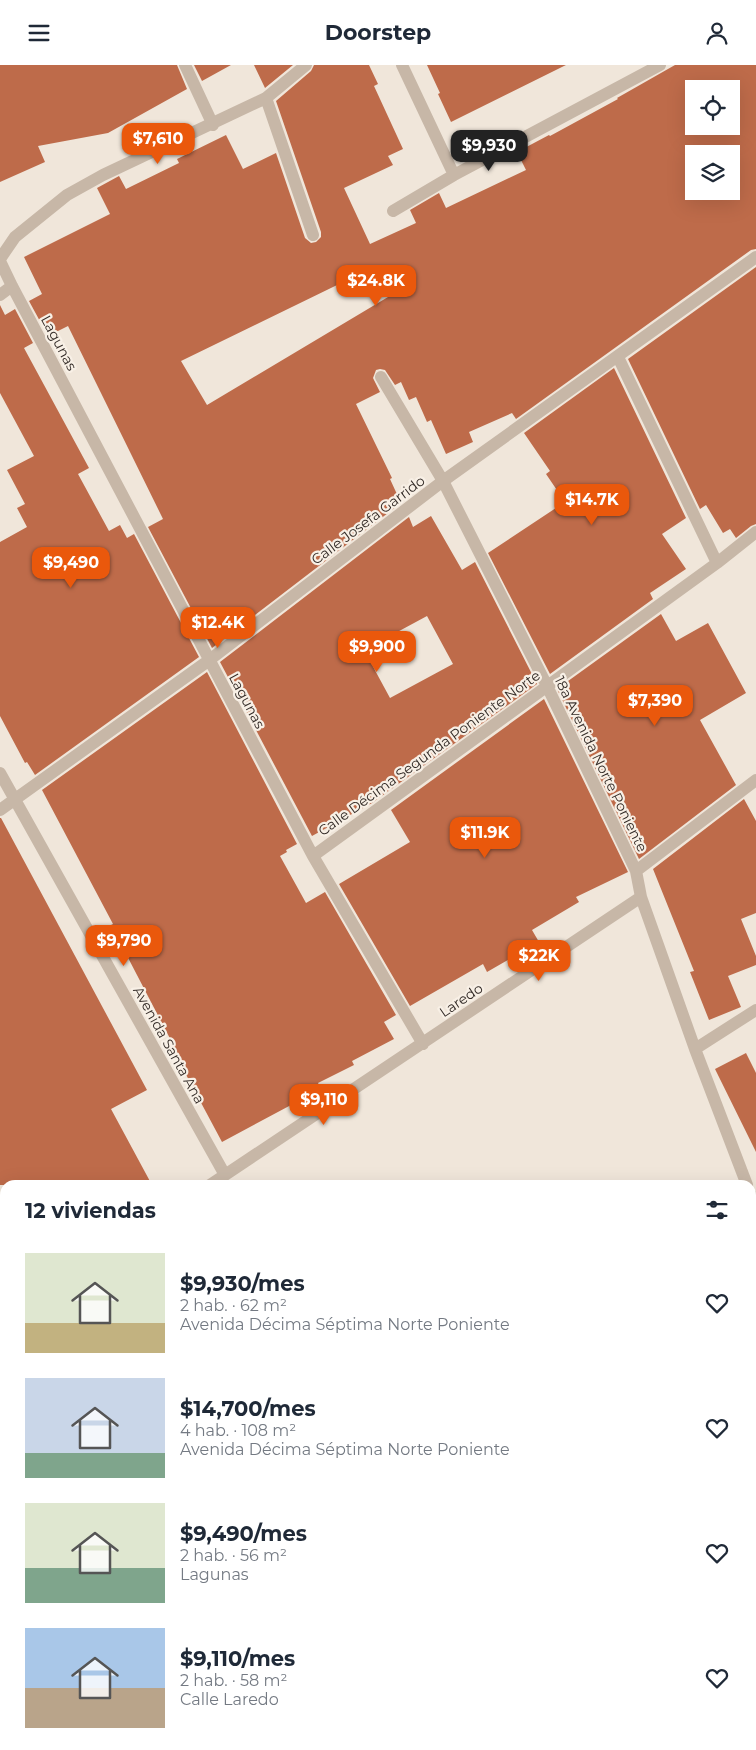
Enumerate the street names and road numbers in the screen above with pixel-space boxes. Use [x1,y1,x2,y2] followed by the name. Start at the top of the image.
[37,312,81,374] street label: Lagunas
[308,471,428,569] street label: Calle Josefa Garrido
[314,666,544,840] street label: Calle Décima Segunda Poniente Norte
[225,670,269,732] street label: Lagunas
[551,673,651,855] street label: 18a Avenida Norte Poniente
[436,979,486,1021] street label: Laredo
[129,983,209,1107] street label: Avenida Santa Ana

